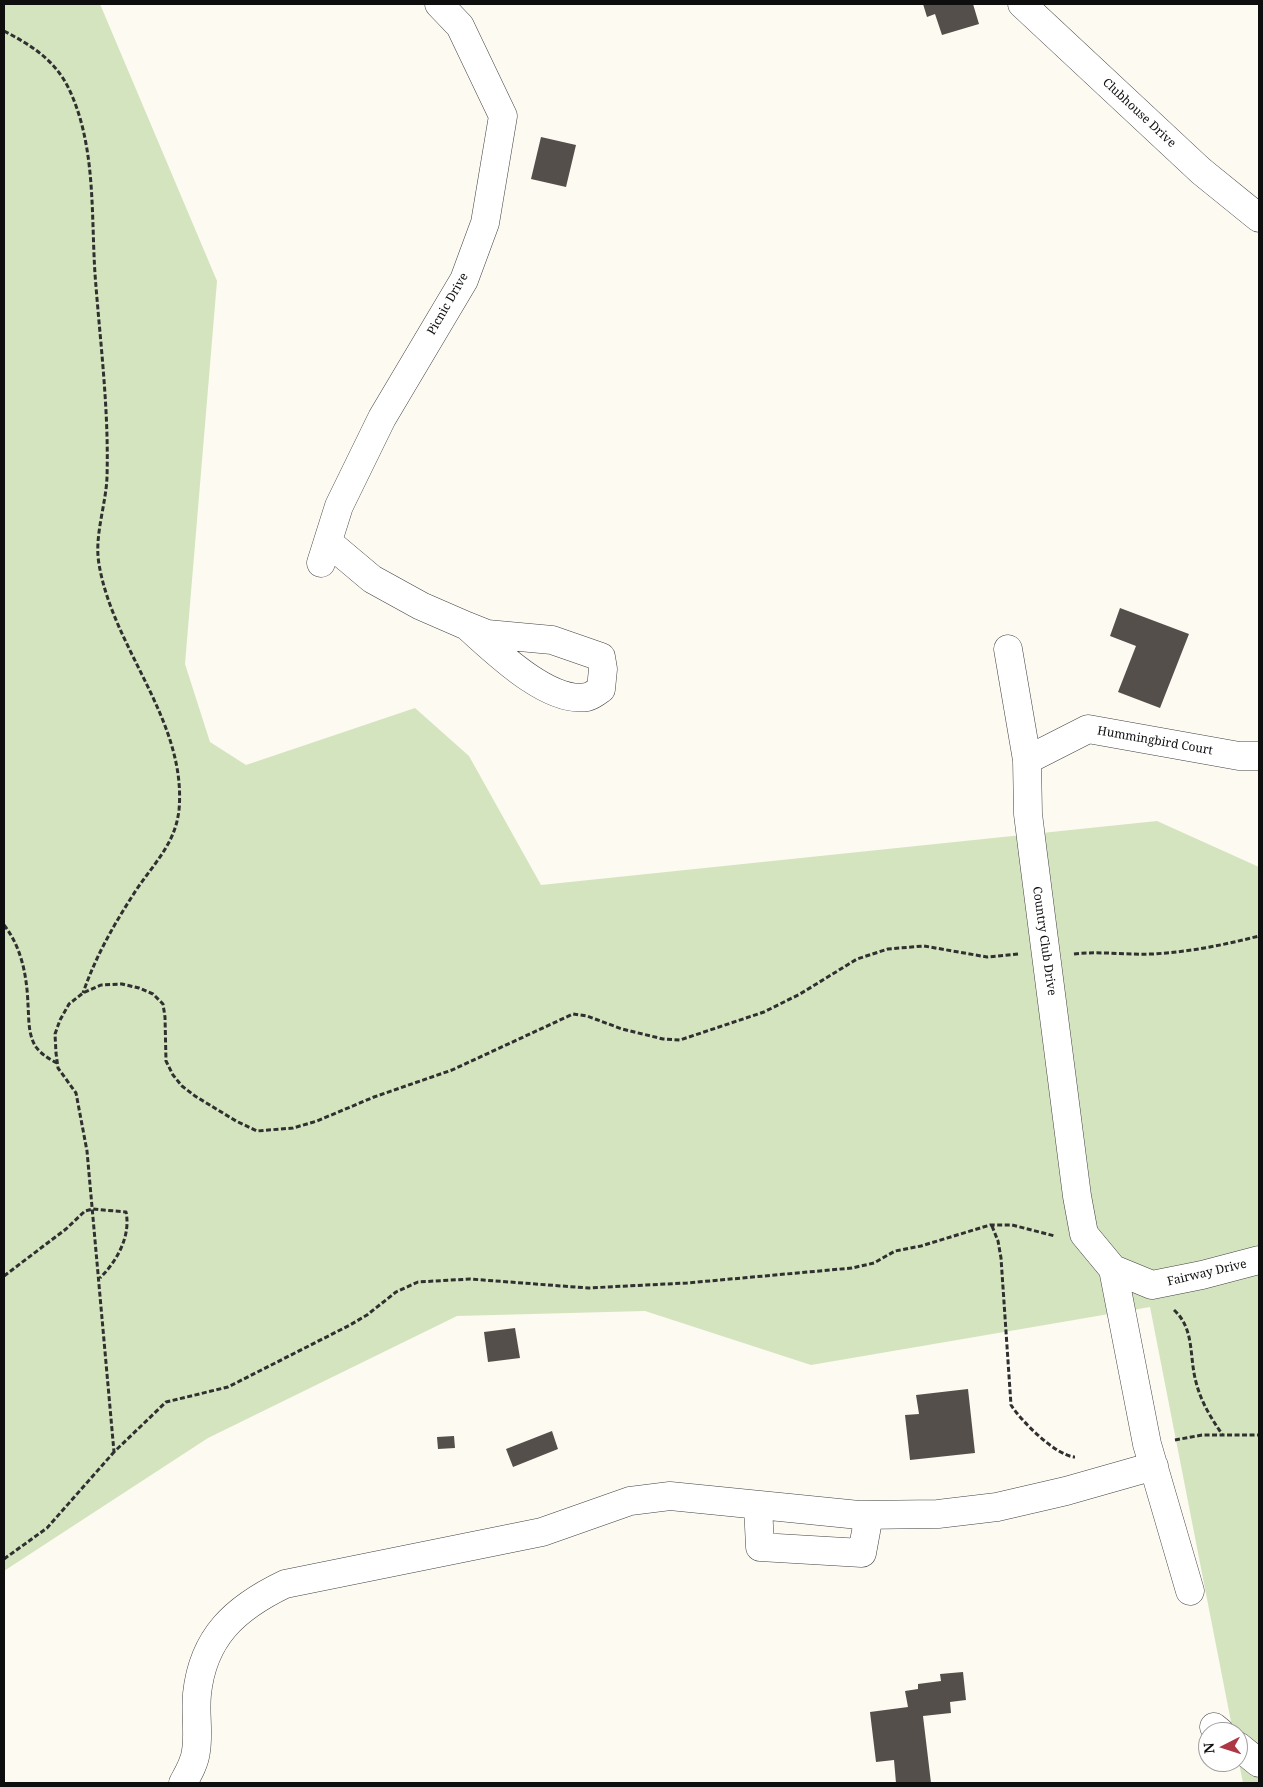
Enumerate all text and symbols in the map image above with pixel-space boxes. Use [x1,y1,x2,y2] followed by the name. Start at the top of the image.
[1099,75,1179,151] street label: Clubhouse Drive
[424,270,472,338] street label: Picnic Drive
[1096,724,1214,758] street label: Hummingbird Court
[1029,885,1059,997] street label: Country Club Drive
[1166,1257,1248,1289] street label: Fairway Drive
[1198,1722,1248,1772] north arrow
[1199,1742,1219,1755] text: N

